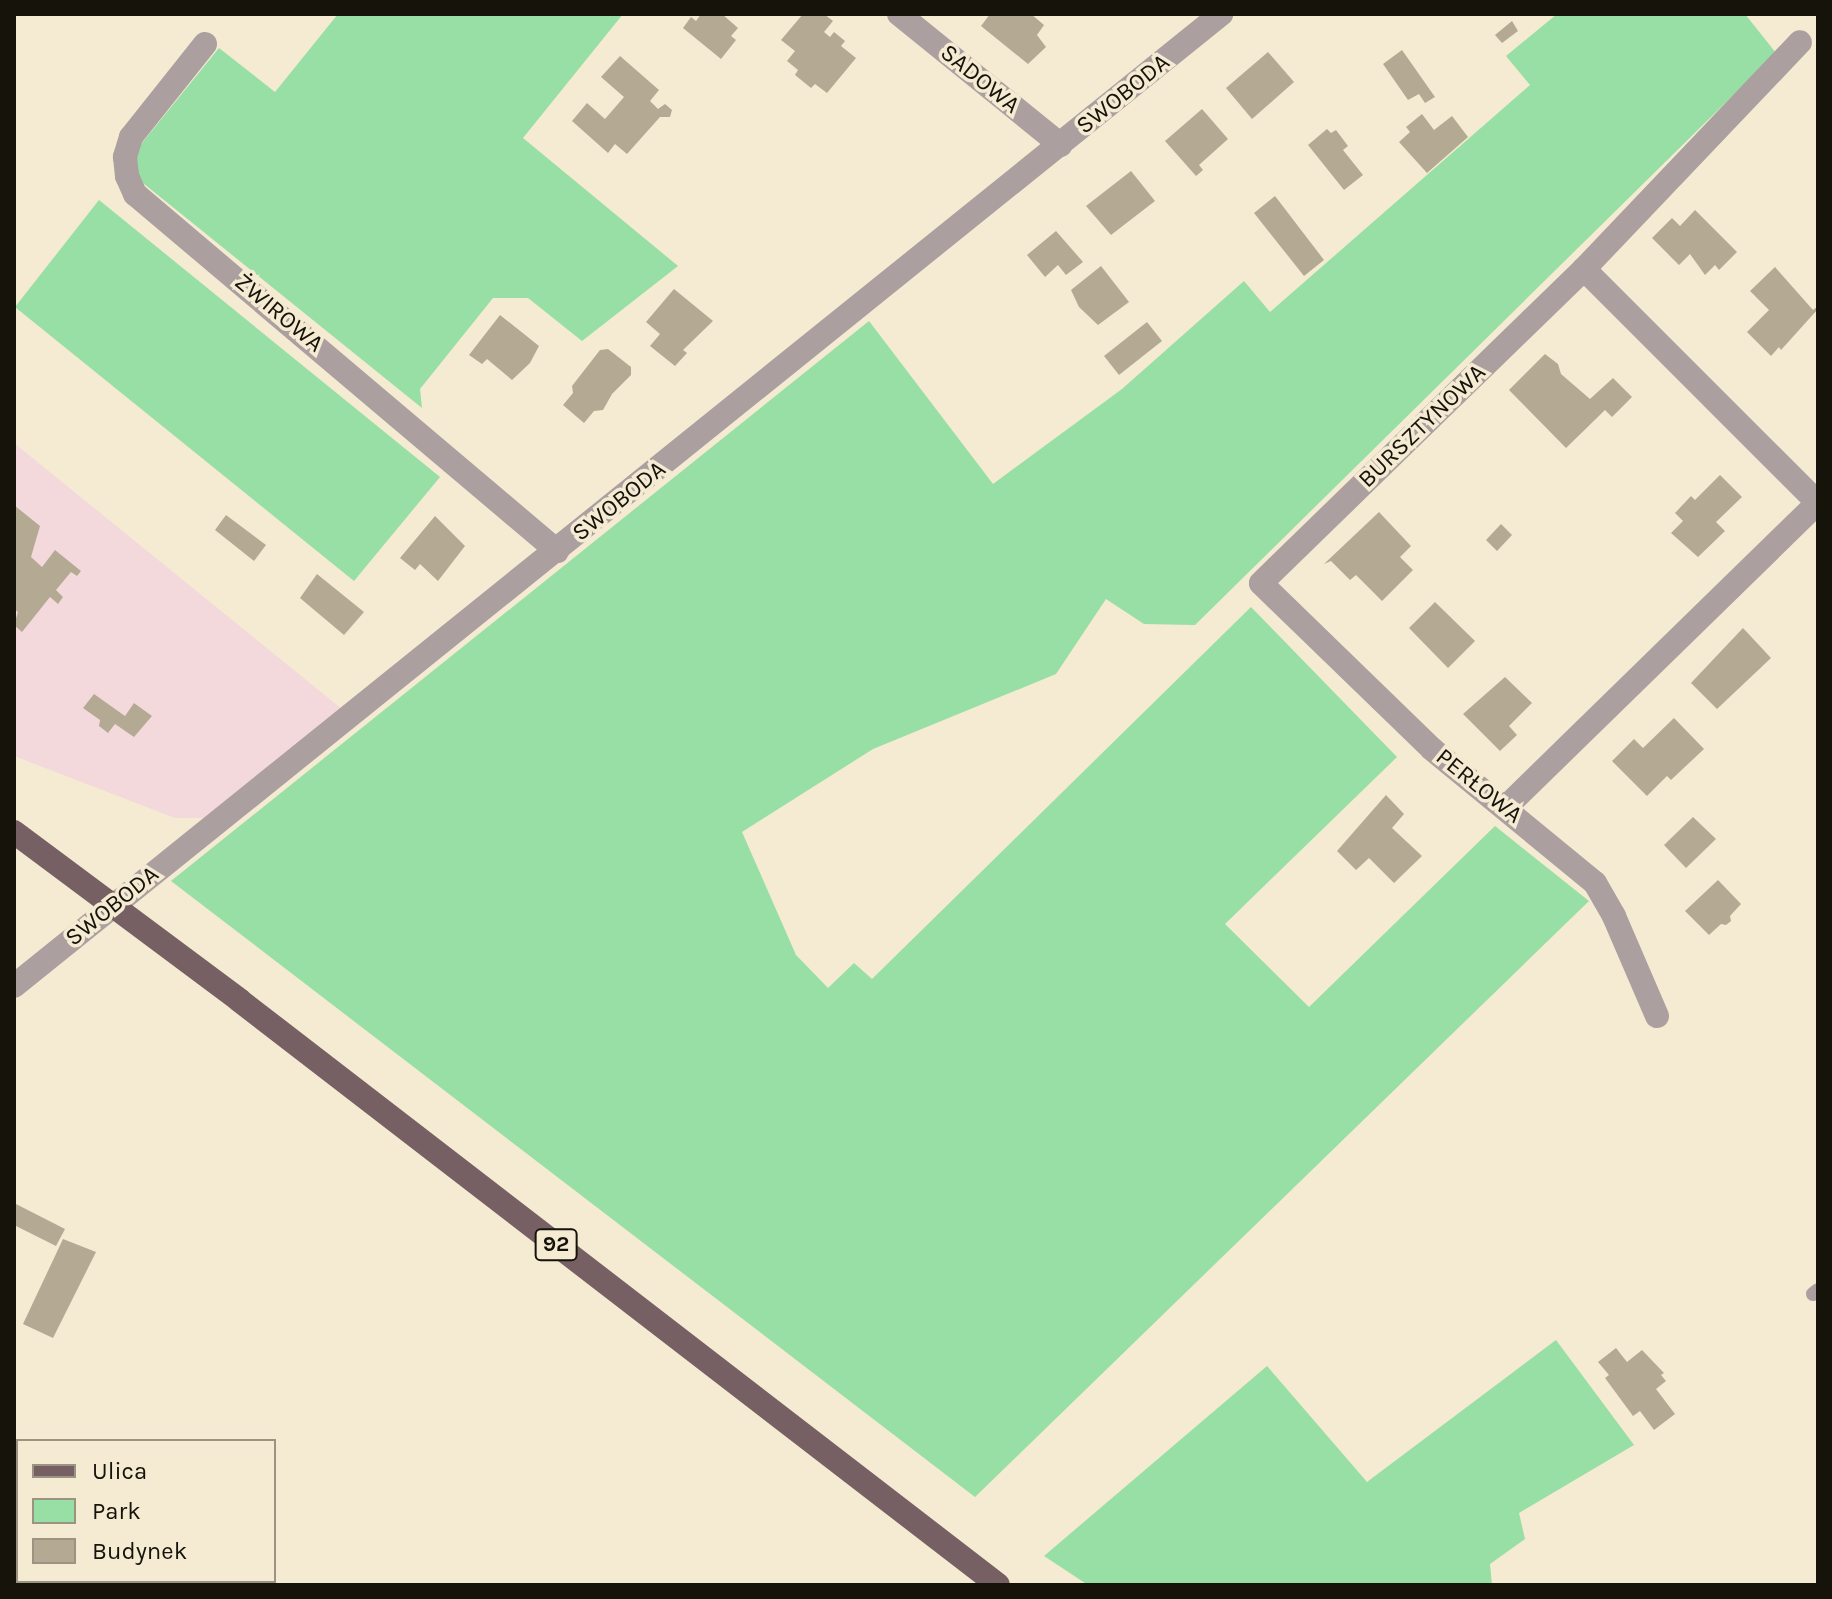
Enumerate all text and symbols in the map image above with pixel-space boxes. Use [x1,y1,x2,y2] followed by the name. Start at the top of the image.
[934,38,1026,120] street label: SADOWA
[1071,48,1175,140] street label: SWOBODA
[229,268,329,358] street label: ŻWIROWA
[1352,358,1492,494] street label: BURSZTYNOWA
[567,455,671,547] street label: SWOBODA
[1430,743,1528,829] street label: PERŁOWA
[60,860,164,952] street label: SWOBODA
[534,1227,578,1263] road number: 92
[16,1439,276,1583] legend
[92,1457,147,1485] text: Ulica
[92,1497,141,1525] text: Park
[92,1537,187,1565] text: Budynek

